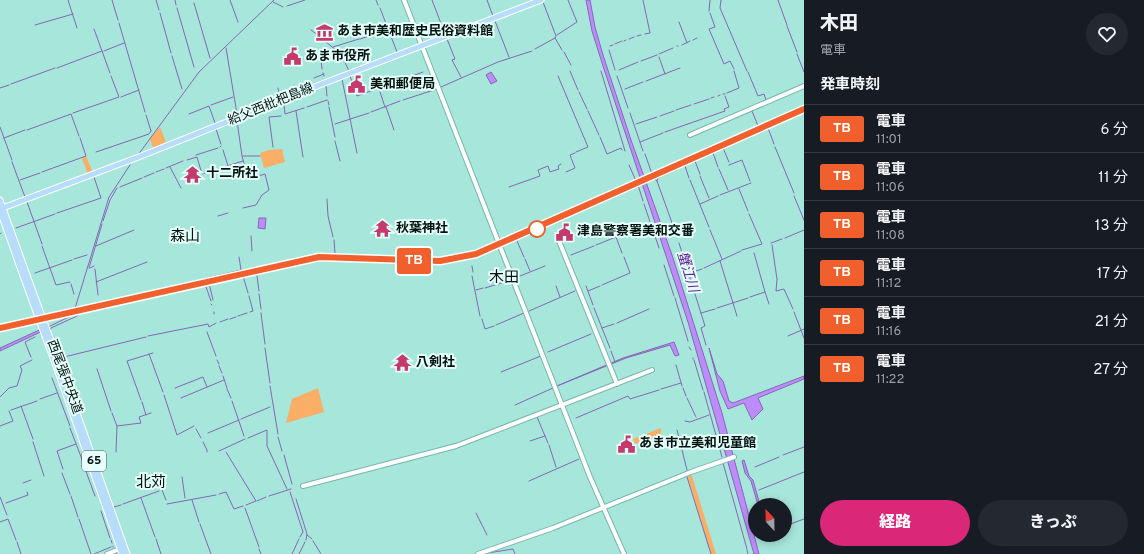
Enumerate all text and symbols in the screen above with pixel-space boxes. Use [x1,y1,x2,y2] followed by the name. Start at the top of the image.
[820,12,858,36] text: 木田
[1086,13,1128,55] button: heart
[314,22,334,42] museum icon: あま市美和歴史民俗資料館
[337,23,493,40] place label: あま市美和歴史民俗資料館
[820,43,846,59] text: 電車
[282,47,302,67] public building icon: あま市役所
[305,48,370,65] place label: あま市役所
[347,75,367,95] public building icon: 美和郵便局
[370,76,435,93] place label: 美和郵便局
[820,76,880,95] text: 発車時刻
[225,80,316,129] street label: 給父西枇杷島線
[876,113,906,132] text: 電車
[833,120,851,137] text: TB
[1101,121,1128,140] text: 6 分
[876,132,902,148] text: 11:01
[876,161,906,180] text: 電車
[183,164,203,184] temple icon: 十二所社
[206,165,258,182] place label: 十二所社
[833,168,851,185] text: TB
[1098,169,1128,188] text: 11 分
[876,180,905,196] text: 11:06
[876,209,906,228] text: 電車
[833,216,851,233] text: TB
[1095,217,1128,236] text: 13 分
[373,219,393,239] temple icon: 秋葉神社
[396,220,448,237] place label: 秋葉神社
[528,220,546,238] unlabelled marker
[554,222,574,242] public building icon: 津島警察署美和交番
[577,223,694,240] place label: 津島警察署美和交番
[170,228,200,247] district label: 森山
[876,228,905,244] text: 11:08
[396,248,432,274] line badge: TB
[673,249,702,296] water label: 蟹江川
[405,252,423,269] text: TB
[876,257,906,276] text: 電車
[833,264,851,281] text: TB
[1097,265,1128,284] text: 17 分
[489,269,519,288] district label: 木田
[876,276,901,292] text: 11:12
[876,305,906,324] text: 電車
[833,312,851,329] text: TB
[1095,313,1128,332] text: 21 分
[876,324,901,340] text: 11:16
[43,338,85,416] street label: 西尾張中央道
[393,353,413,373] temple icon: 八剣社
[876,353,906,372] text: 電車
[416,354,455,371] place label: 八剣社
[833,360,851,377] text: TB
[1093,361,1128,380] text: 27 分
[876,372,905,388] text: 11:22
[616,434,636,454] public building icon: あま市立美和児童館
[639,435,756,452] place label: あま市立美和児童館
[82,451,106,471] road number: 65
[136,473,166,493] district label: 北苅
[748,498,792,542] north arrow
[748,498,792,542] map controls
[820,500,970,546] button: 経路
[978,500,1128,546] button: きっぷ

